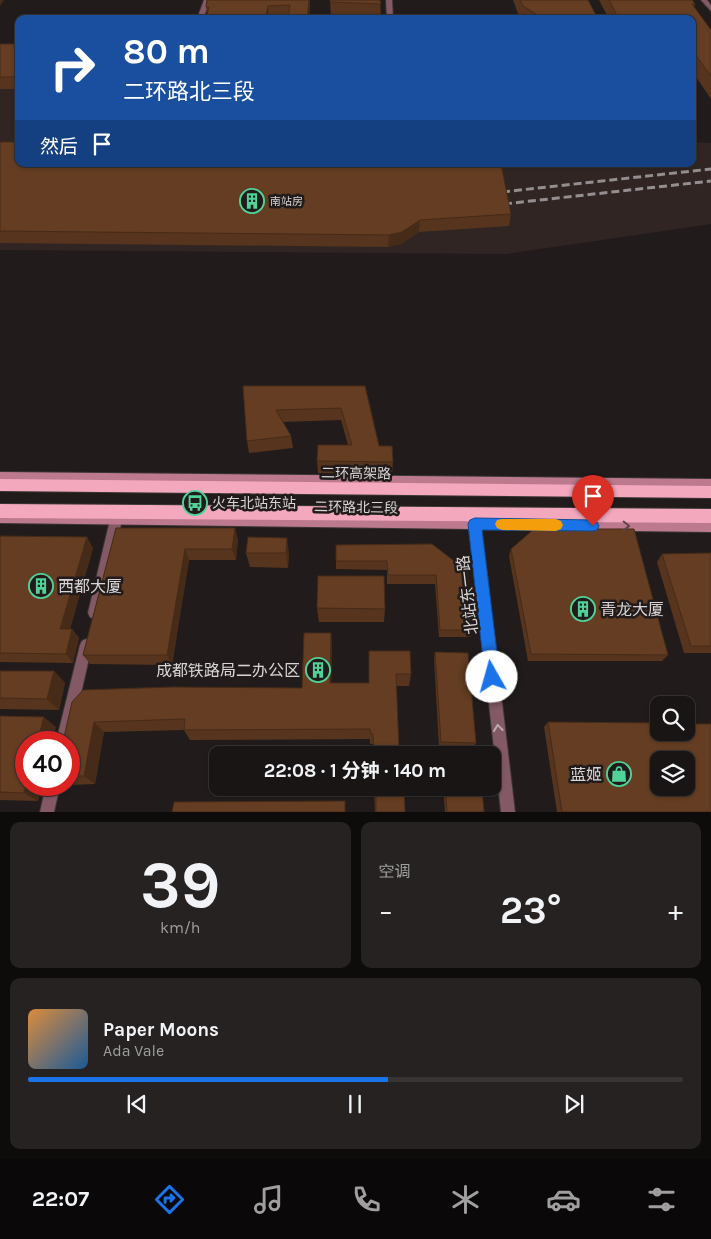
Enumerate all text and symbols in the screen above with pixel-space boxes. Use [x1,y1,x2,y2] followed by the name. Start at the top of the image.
[123,31,210,72] text: 80 m
[40,35,105,100] icon: right
[123,79,255,105] text: 二环路北三段
[88,130,116,158] icon: arrive
[40,136,78,158] text: 然后
[239,188,265,214] building icon: 南站房
[270,195,303,208] place label: 南站房
[321,464,391,483] street label: 二环高架路
[572,475,614,526] pin
[579,482,607,510] icon: arrive
[182,490,208,516] bus stop icon: 火车北站东站
[212,495,296,512] place label: 火车北站东站
[314,498,398,517] street label: 二环路北三段
[622,521,630,531] one-way arrow
[453,554,482,636] street label: 北站东一路
[28,573,54,599] building icon: 西都大厦
[58,577,122,596] place label: 西都大厦
[570,596,596,622] building icon: 青龙大厦
[600,600,664,619] place label: 青龙大厦
[465,650,517,702] position arrow
[305,657,331,683] building icon: 成都铁路局二办公区
[156,661,300,680] place label: 成都铁路局二办公区
[650,696,695,796] map controls
[650,696,695,741] button: search
[493,724,504,732] one-way arrow
[15,731,80,796] speed limit sign: 40
[650,751,695,796] button: layers
[264,760,446,782] text: 22:08 · 1 分钟 · 140 m
[606,761,632,787] shop icon: 蓝姬
[570,765,602,784] place label: 蓝姬
[140,847,220,923] text: 39
[379,862,411,881] text: 空调
[500,888,561,933] text: 23°
[379,894,393,927] text: −
[668,894,683,927] text: +
[160,918,201,937] text: km/h
[103,1019,219,1041] text: Paper Moons
[103,1041,164,1060] text: Ada Vale
[123,1090,151,1118] icon: previous
[341,1090,369,1118] icon: pause
[560,1090,588,1118] icon: next
[152,1182,187,1217] icon: directions
[251,1182,286,1217] icon: music
[349,1182,384,1217] icon: phone
[448,1182,483,1217] icon: climate
[546,1182,581,1217] icon: car
[644,1182,679,1217] icon: filters
[32,1186,89,1212] text: 22:07

